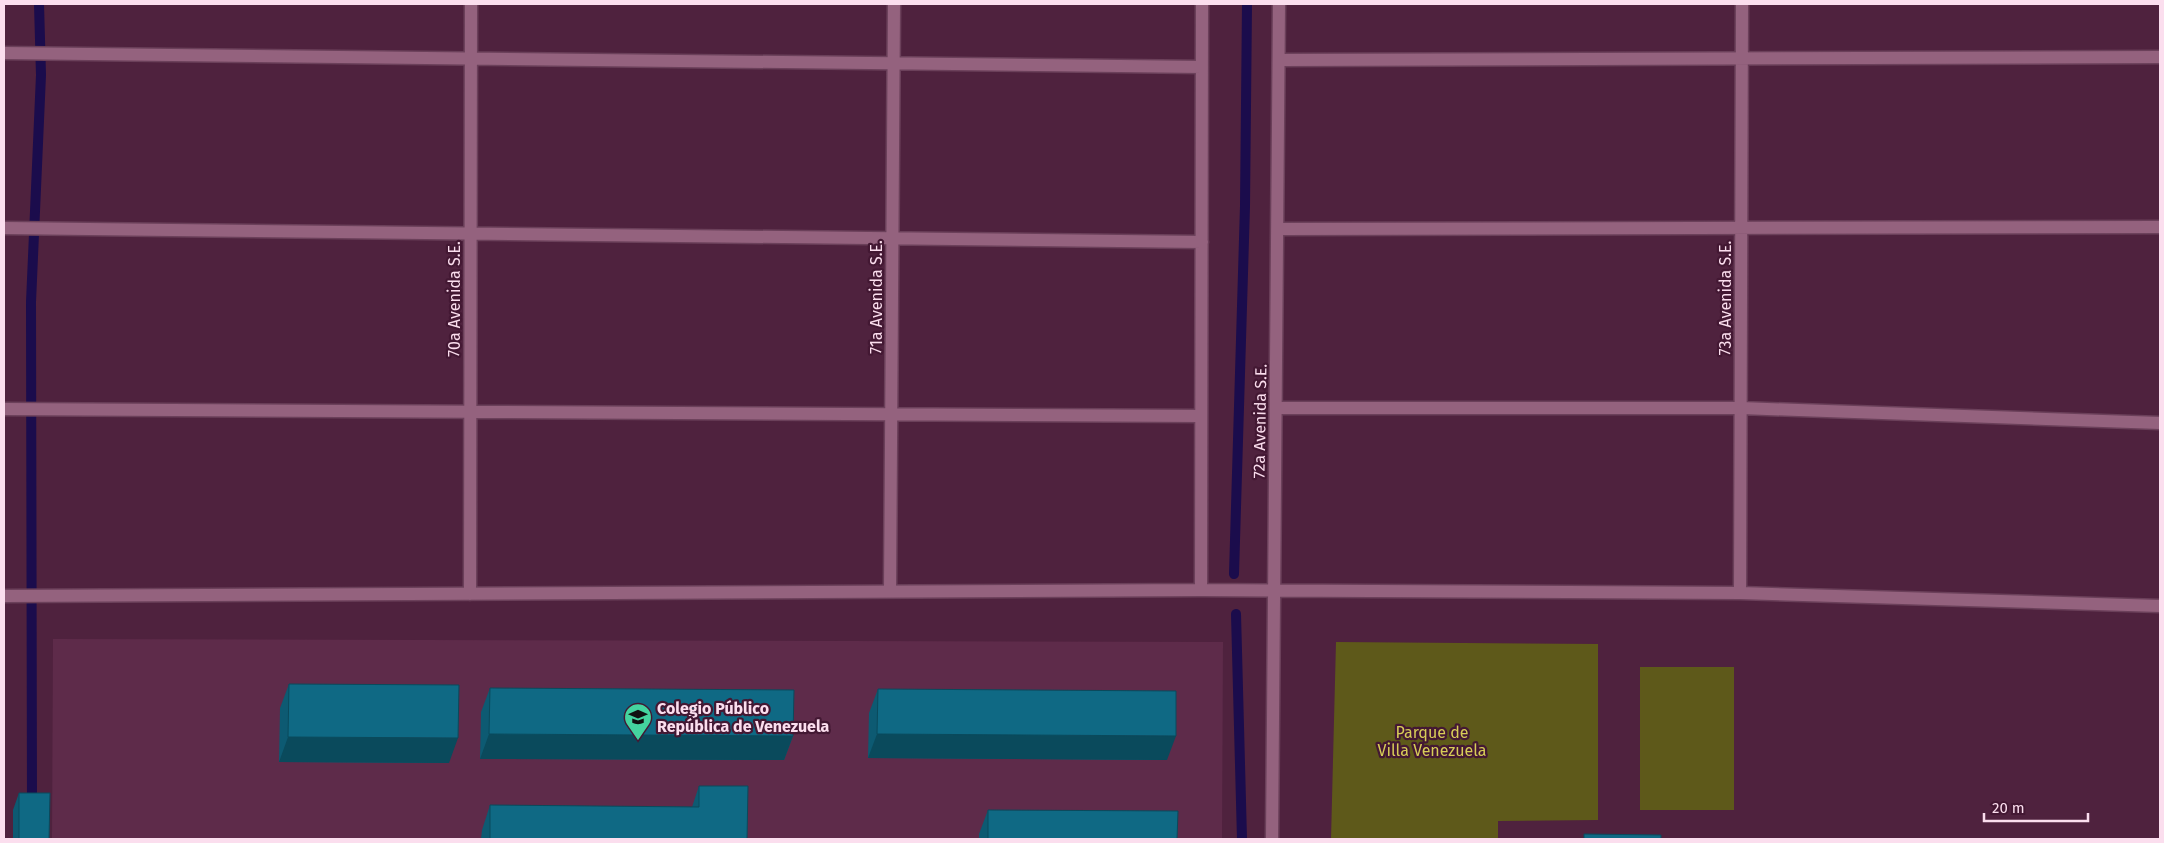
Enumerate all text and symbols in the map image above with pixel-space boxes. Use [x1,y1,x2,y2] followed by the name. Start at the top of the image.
[867,240,886,354] street label: 71a Avenida S.E.
[1716,240,1735,355] street label: 73a Avenida S.E.
[445,241,464,357] street label: 70a Avenida S.E.
[1250,363,1271,478] street label: 72a Avenida S.E.
[657,699,830,736] place label: Colegio Público República de Venezuela
[623,702,653,741] school or university icon: Colegio Público República de Venezuela
[1377,723,1487,760] park label: Parque de Villa Venezuela
[1984,790,2088,822] scale bar
[1992,799,2025,817] text: 20 m

